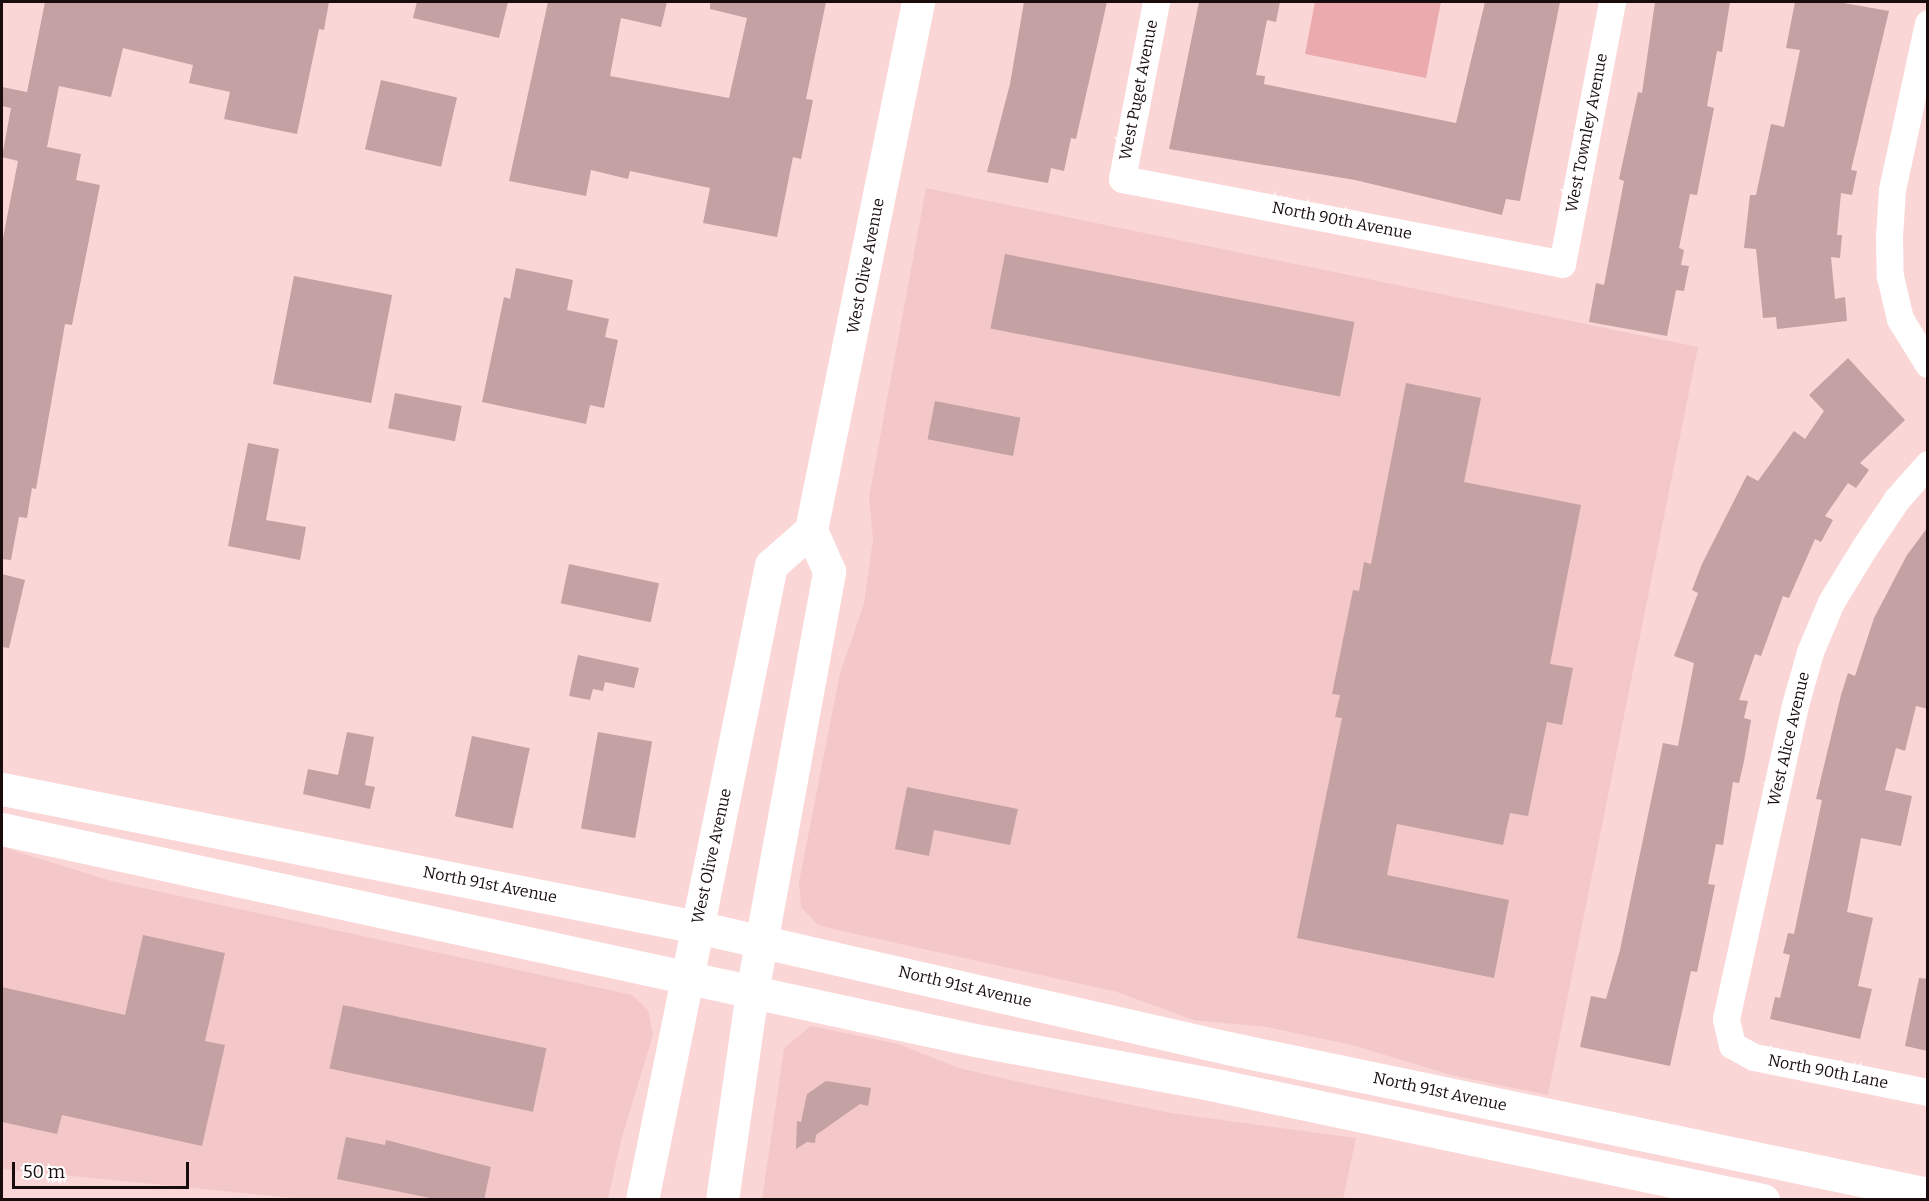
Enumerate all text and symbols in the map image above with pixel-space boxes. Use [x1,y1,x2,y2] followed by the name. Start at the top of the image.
[1116,18,1162,162] street label: West Puget Avenue
[1562,52,1612,214] street label: West Townley Avenue
[843,197,889,335] street label: West Olive Avenue
[1270,198,1414,244] street label: North 90th Avenue
[1764,670,1814,808] street label: West Alice Avenue
[688,787,736,925] street label: West Olive Avenue
[421,863,559,907] street label: North 91st Avenue
[896,962,1034,1012] street label: North 91st Avenue
[1766,1051,1890,1093] street label: North 90th Lane
[1371,1068,1509,1116] street label: North 91st Avenue
[15,1150,192,1188] scale bar
[23,1161,65,1183] text: 50 m

